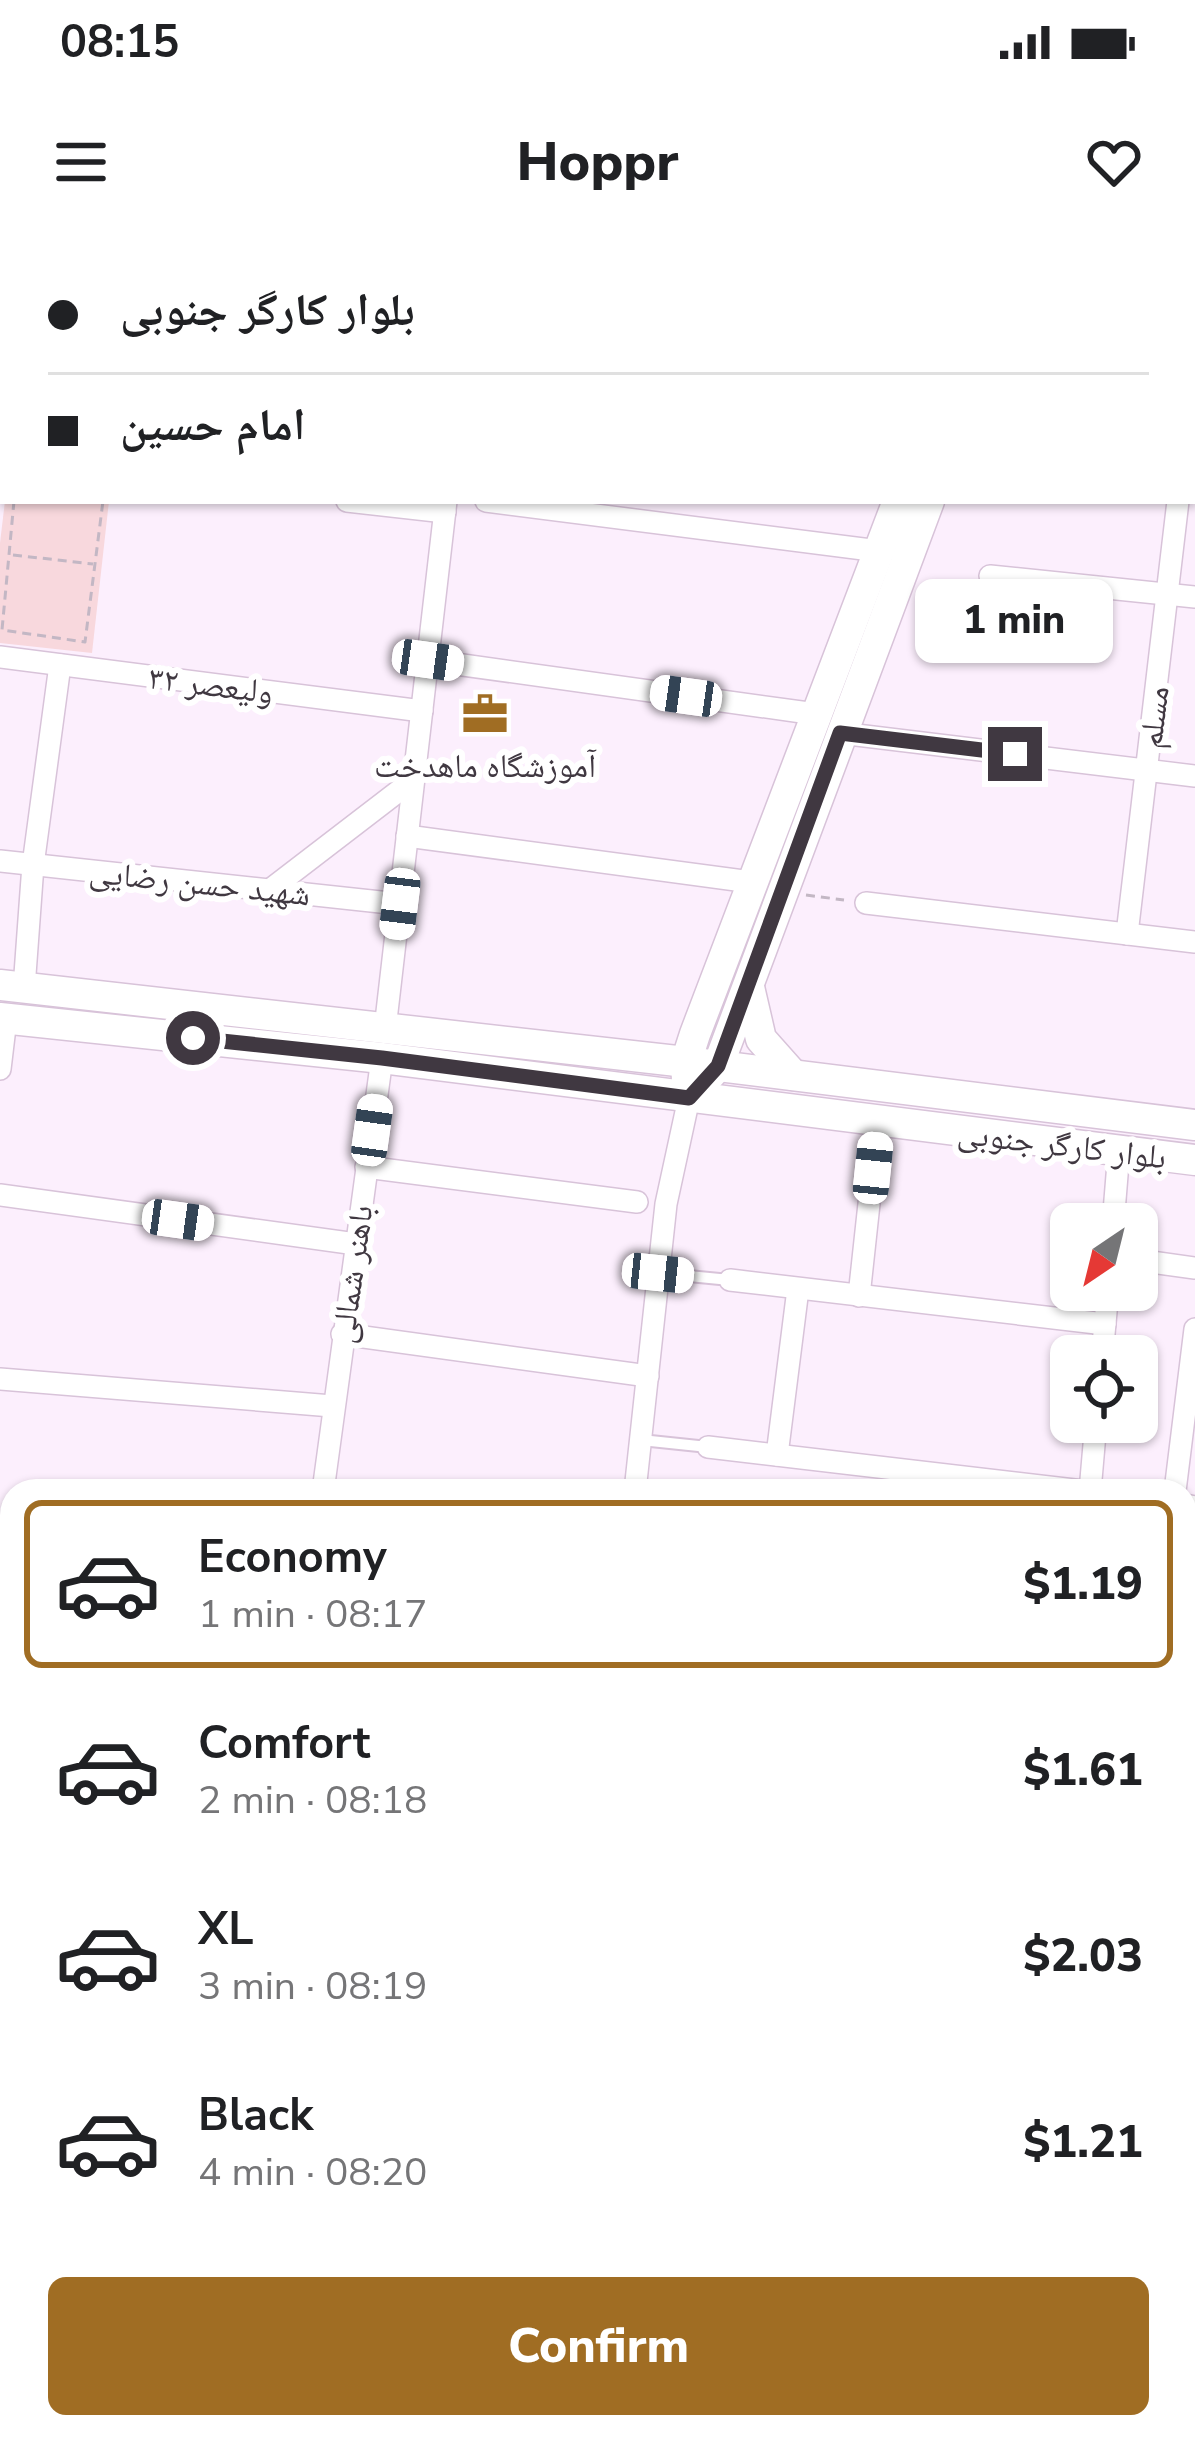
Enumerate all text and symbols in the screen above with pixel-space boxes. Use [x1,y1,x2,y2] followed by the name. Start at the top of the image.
[60,12,179,73] text: 08:15
[516,125,679,199] text: Hoppr
[48,129,114,195] icon: menu
[1081,129,1147,195] icon: heart
[120,280,415,341] text: بلوار کارگر جنوبی
[120,395,306,456] text: امام حسین
[916,580,1114,664] callout: 1 min
[963,594,1065,647] text: 1 min
[390,637,466,683] car
[146,656,276,715] street label: ولیعصر ۳۲
[648,673,724,719] car
[1128,683,1181,751] street label: مسلم
[460,689,510,739] office icon: آموزشگاه ماهدخت
[988,727,1042,781] route end
[374,744,598,789] place label: آموزشگاه ماهدخت
[87,850,313,917] street label: شهید حسن رضایی
[378,866,422,942] car
[166,1011,220,1065] route start
[349,1092,395,1168] car
[955,1110,1169,1181] street label: بلوار کارگر جنوبی
[851,1130,895,1206] car
[140,1197,216,1243] car
[321,1202,384,1346] street label: باهنر شمالی
[1050,1203,1158,1311] north arrow
[1050,1203,1158,1443] map controls
[620,1251,696,1295] car
[1050,1335,1158,1443] button: locate
[198,1527,387,1588] text: Economy
[54,1530,162,1638] icon: car
[1023,1554,1143,1615] text: $1.19
[198,1588,427,1641] text: 1 min · 08:17
[198,1713,370,1774] text: Comfort
[54,1716,162,1824] icon: car
[1023,1740,1143,1801] text: $1.61
[198,1774,427,1827] text: 2 min · 08:18
[198,1899,254,1960] text: XL
[54,1902,162,2010] icon: car
[1023,1926,1143,1987] text: $2.03
[198,1960,427,2013] text: 3 min · 08:19
[198,2085,313,2146] text: Black
[54,2088,162,2196] icon: car
[1023,2112,1143,2173] text: $1.21
[198,2146,427,2199] text: 4 min · 08:20
[48,2277,1149,2415] button: Confirm

